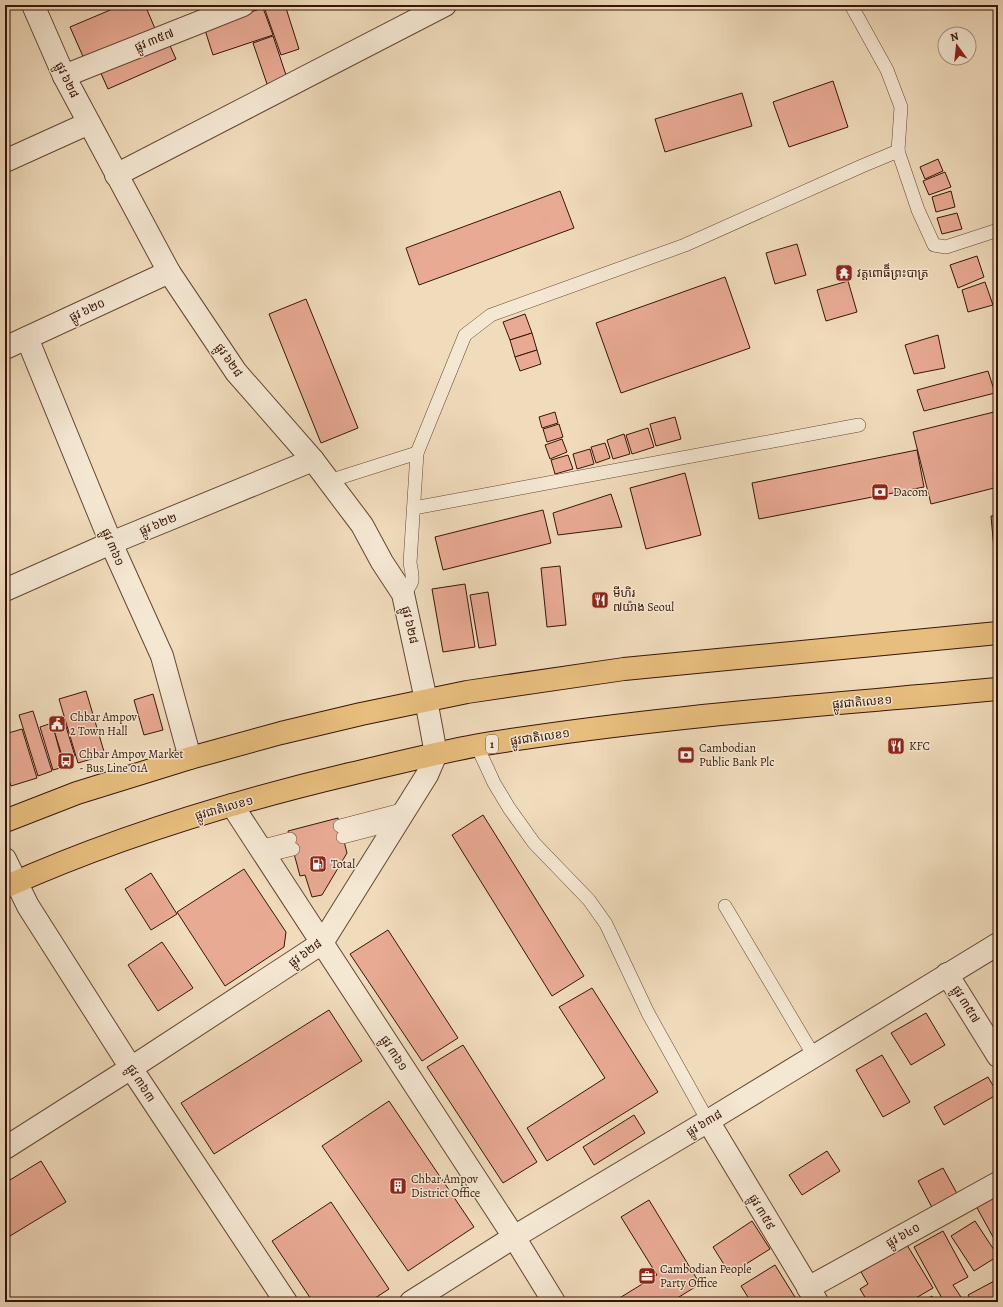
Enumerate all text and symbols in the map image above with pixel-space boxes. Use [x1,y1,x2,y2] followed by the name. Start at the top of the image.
[132,25,177,58] street label: ផ្លូវ ៣៥៧
[937,26,977,66] north arrow
[949,29,960,45] text: N
[49,59,83,102] street label: ផ្លូវ ៦២៨
[834,263,854,283] temple icon: វត្តពោធិ៏ព្រះបាត្រ
[857,263,929,281] place label: វត្តពោធិ៏ព្រះបាត្រ
[66,295,109,328] street label: ផ្លូវ ៦២០
[209,340,247,382] street label: ផ្លូវ ៦២៨
[870,482,890,502] bank icon: Dacom
[893,484,928,500] place label: Dacom
[137,509,180,541] street label: ផ្លូវ ៦២២
[96,526,128,569] street label: ផ្លូវ ៣៦១
[613,585,674,615] place label: មីហិរ ៧យ៉ាង Seoul
[590,590,610,610] restaurant icon: មីហិរ ៧យ៉ាង Seoul
[395,605,422,646] street label: ផ្លូវ ៦២៨
[831,691,893,715] street label: ផ្លូវជាតិលេខ១
[70,709,137,739] place label: Chbar Ampov 2 Town Hall
[47,714,67,734] public building icon: Chbar Ampov 2 Town Hall
[509,725,571,752] street label: ផ្លូវជាតិលេខ១
[486,735,498,753] road number: 1
[886,736,906,756] restaurant icon: KFC
[909,738,930,754] place label: KFC
[699,740,774,770] place label: Cambodian Public Bank Plc
[676,745,696,765] bank icon: Cambodian Public Bank Plc
[79,746,184,776] place label: Chbar Ampov Market - Bus Line 01A
[56,751,76,771] bus stop icon: Chbar Ampov Market - Bus Line 01A
[193,792,256,826] street label: ផ្លូវជាតិលេខ១
[308,854,328,874] fuel station icon: Total
[331,856,355,872] place label: Total
[285,935,327,973] street label: ផ្លូវ ៦២៨
[946,982,984,1027] street label: ផ្លូវ ៣៥៧
[374,1032,411,1075] street label: ផ្លូវ ៣៦១
[121,1061,159,1106] street label: ផ្លូវ ៣៦៣
[683,1106,726,1142] street label: ផ្លូវ ៦៣៨
[411,1171,480,1201] place label: Chbar Ampov District Office
[388,1176,408,1196] building icon: Chbar Ampov District Office
[743,1191,779,1234] street label: ផ្លូវ ៣៥៩
[883,1219,924,1253] street label: ផ្លូវ ៦៤០
[660,1261,752,1291] place label: Cambodian People Party Office
[637,1266,657,1286] office icon: Cambodian People Party Office

